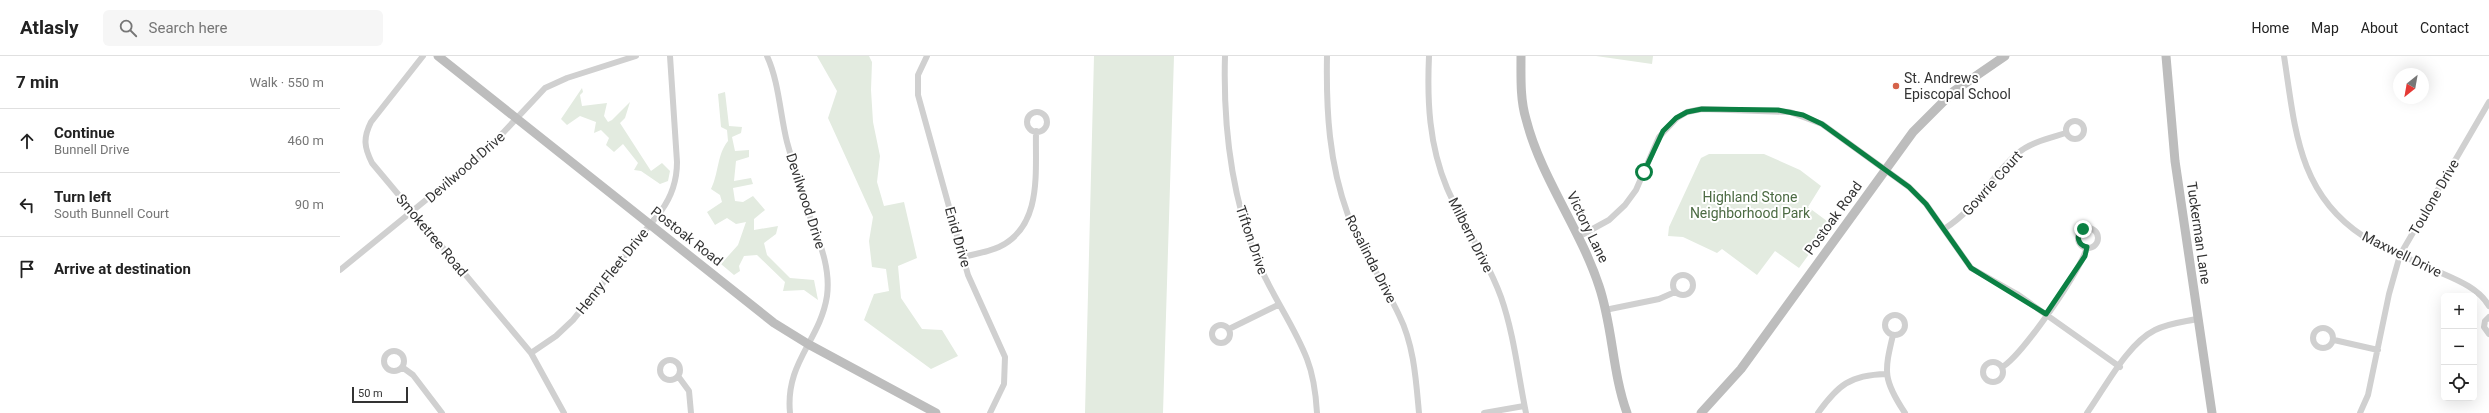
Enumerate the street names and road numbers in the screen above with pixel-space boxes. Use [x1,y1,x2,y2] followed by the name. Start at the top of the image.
[422,128,508,206] street label: Devilwood Drive
[1959,147,2026,219] street label: Gowrie Court
[783,151,829,251] street label: Devilwood Drive
[2406,156,2462,238] street label: Toulone Drive
[1801,178,1865,258] street label: Postoak Road
[2184,181,2214,285] street label: Tuckerman Lane
[1564,189,1612,265] street label: Victory Lane
[393,191,471,279] street label: Smoketree Road
[1445,195,1497,275] street label: Milbern Drive
[648,203,726,269] street label: Postoak Road
[1233,203,1271,277] street label: Tifton Drive
[942,205,974,269] street label: Enid Drive
[1342,212,1400,306] street label: Rosalinda Drive
[573,225,651,317] street label: Henry Fleet Drive
[2360,228,2444,280] street label: Maxwell Drive

